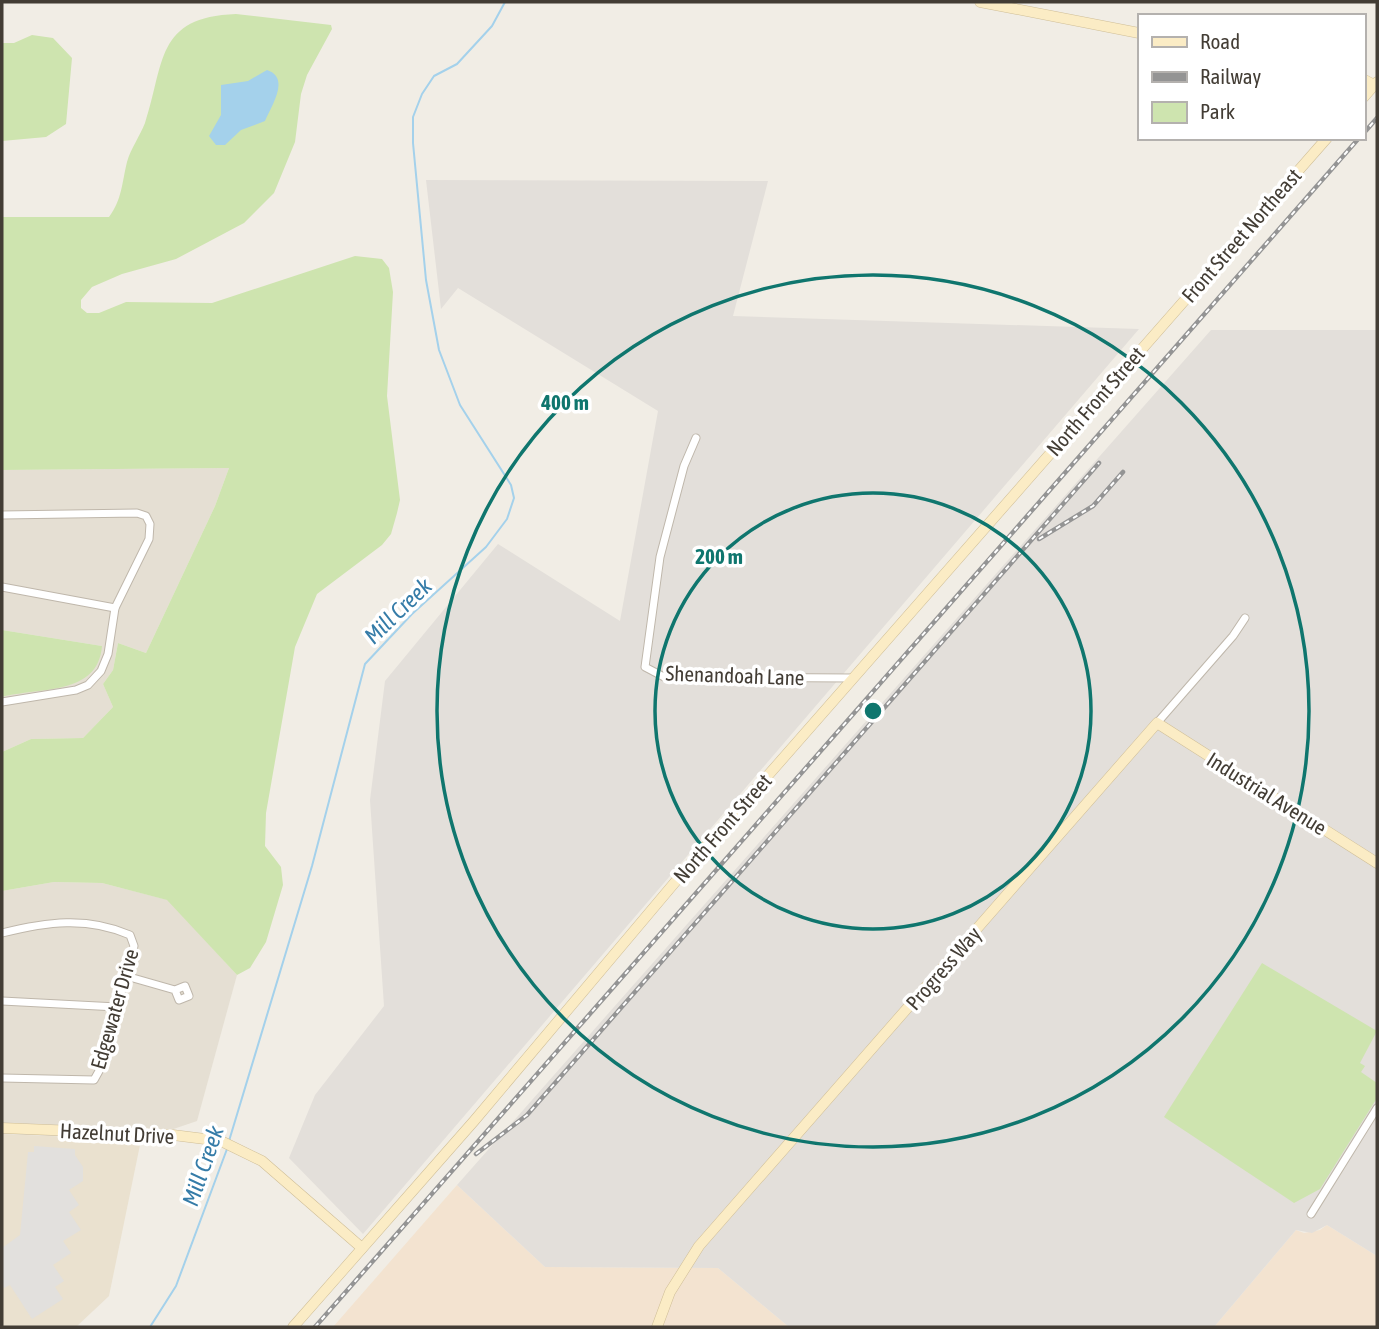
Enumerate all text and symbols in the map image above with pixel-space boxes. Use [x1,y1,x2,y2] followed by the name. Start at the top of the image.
[1138,14,1365,140] legend
[1200,29,1240,53] text: Road
[1200,64,1262,88] text: Railway
[1200,99,1235,123] text: Park
[1176,163,1306,307] street label: Front Street Northeast
[1041,342,1149,460] street label: North Front Street
[540,390,589,414] text: 400 m
[695,544,743,568] text: 200 m
[359,572,438,649] water label: Mill Creek
[665,661,805,689] street label: Shenandoah Lane
[861,699,885,723] centre of rings
[1203,747,1331,839] street label: Industrial Avenue
[668,769,776,887] street label: North Front Street
[901,921,986,1014] street label: Progress Way
[85,946,143,1072] street label: Edgewater Drive
[59,1118,175,1148] street label: Hazelnut Drive
[177,1122,229,1209] water label: Mill Creek

